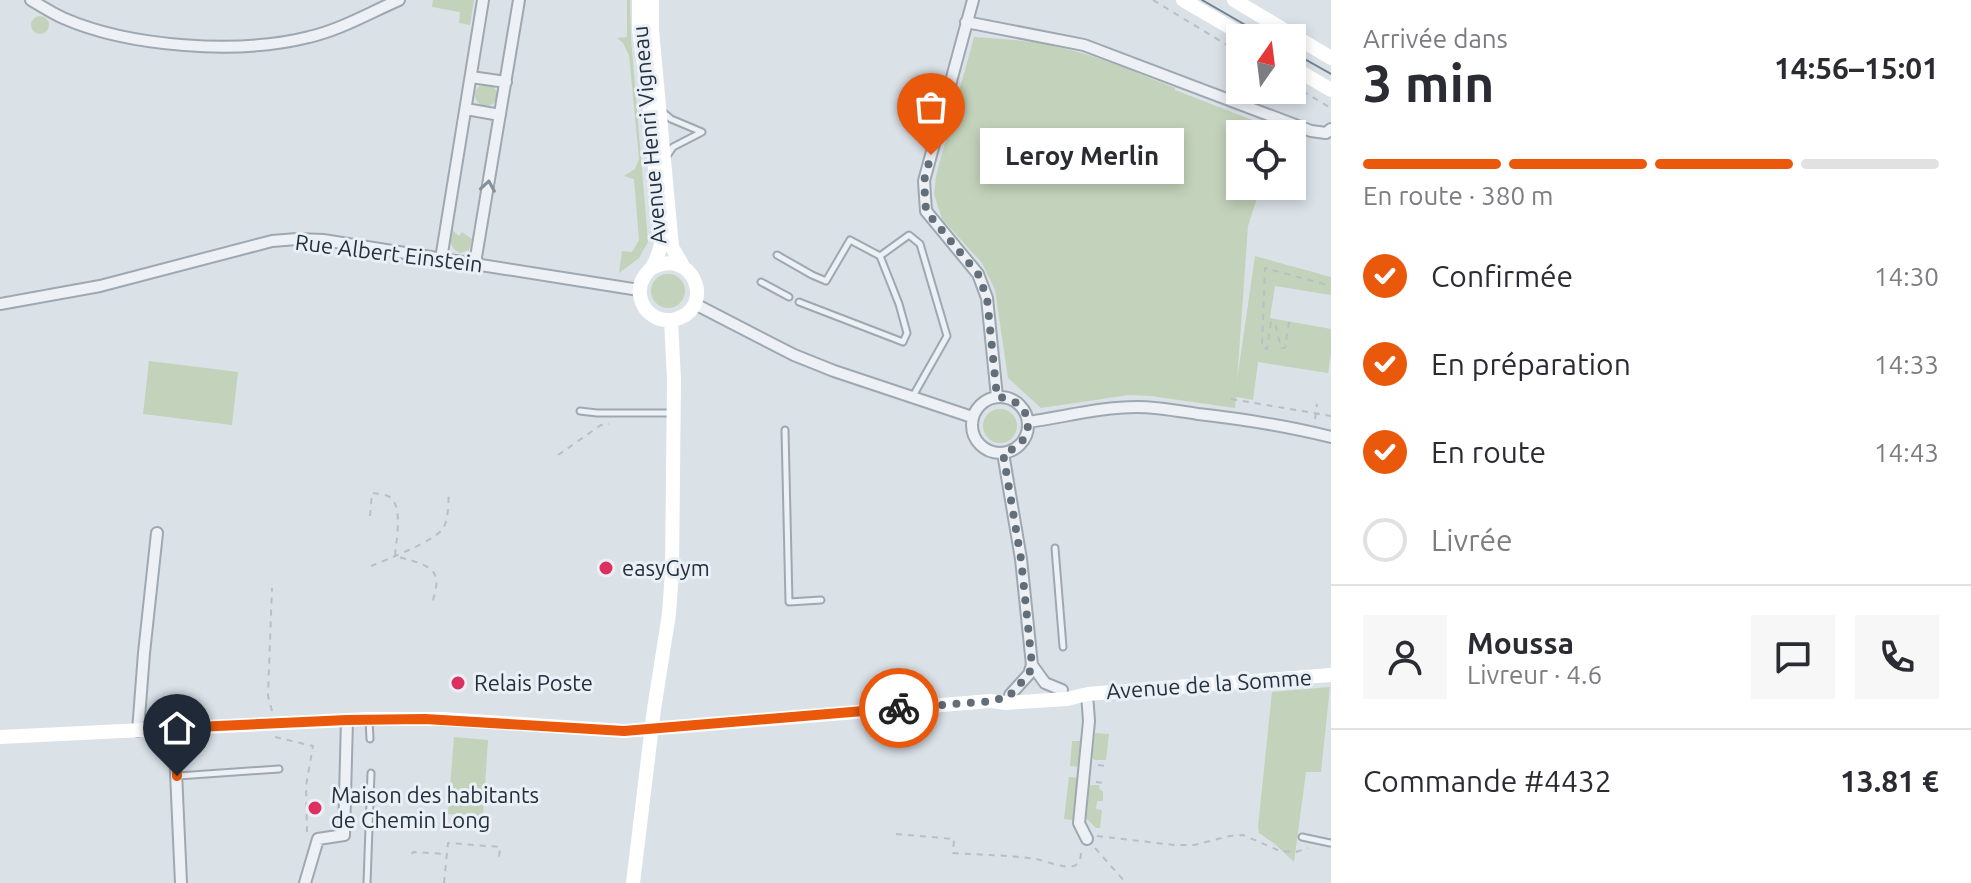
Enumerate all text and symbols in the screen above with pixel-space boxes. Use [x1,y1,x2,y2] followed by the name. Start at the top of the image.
[1226,24,1306,104] north arrow
[1226,24,1306,200] map controls
[1363,24,1508,53] text: Arrivée dans
[626,25,671,245] street label: Avenue Henri Vigneau
[1774,51,1939,85] text: 14:56–15:01
[1363,54,1494,112] text: 3 min
[897,73,965,155] pin
[909,85,953,129] icon: bag
[1226,120,1306,200] button: locate
[979,127,1183,183] callout: Leroy Merlin
[1005,141,1159,170] text: Leroy Merlin
[479,179,496,193] one-way arrow
[1363,181,1553,210] text: En route · 380 m
[294,229,484,276] street label: Rue Albert Einstein
[1363,254,1407,298] icon: check
[1431,259,1573,293] text: Confirmée
[1874,262,1939,291] text: 14:30
[1363,342,1407,386] icon: check
[1431,347,1631,381] text: En préparation
[1874,350,1939,379] text: 14:33
[1363,430,1407,474] icon: check
[1431,435,1546,469] text: En route
[1874,438,1939,467] text: 14:43
[1431,523,1513,557] text: Livrée
[622,555,710,580] place label: easyGym
[597,559,615,577] marker: easyGym
[1363,615,1447,699] button: person
[1751,615,1835,699] button: chat
[1855,615,1939,699] button: phone
[1467,626,1574,660] text: Moussa
[1467,660,1602,689] text: Livreur · 4.6
[1105,664,1313,703] street label: Avenue de la Somme
[859,668,939,748] courier
[474,670,593,695] place label: Relais Poste
[449,674,467,692] marker: Relais Poste
[877,686,921,730] icon: bike
[143,694,211,776] pin
[155,706,199,750] icon: home
[1363,764,1612,798] text: Commande #4432
[1840,764,1939,798] text: 13.81 €
[331,782,539,832] place label: Maison des habitants de Chemin Long
[306,799,324,817] marker: Maison des habitants de Chemin Long

